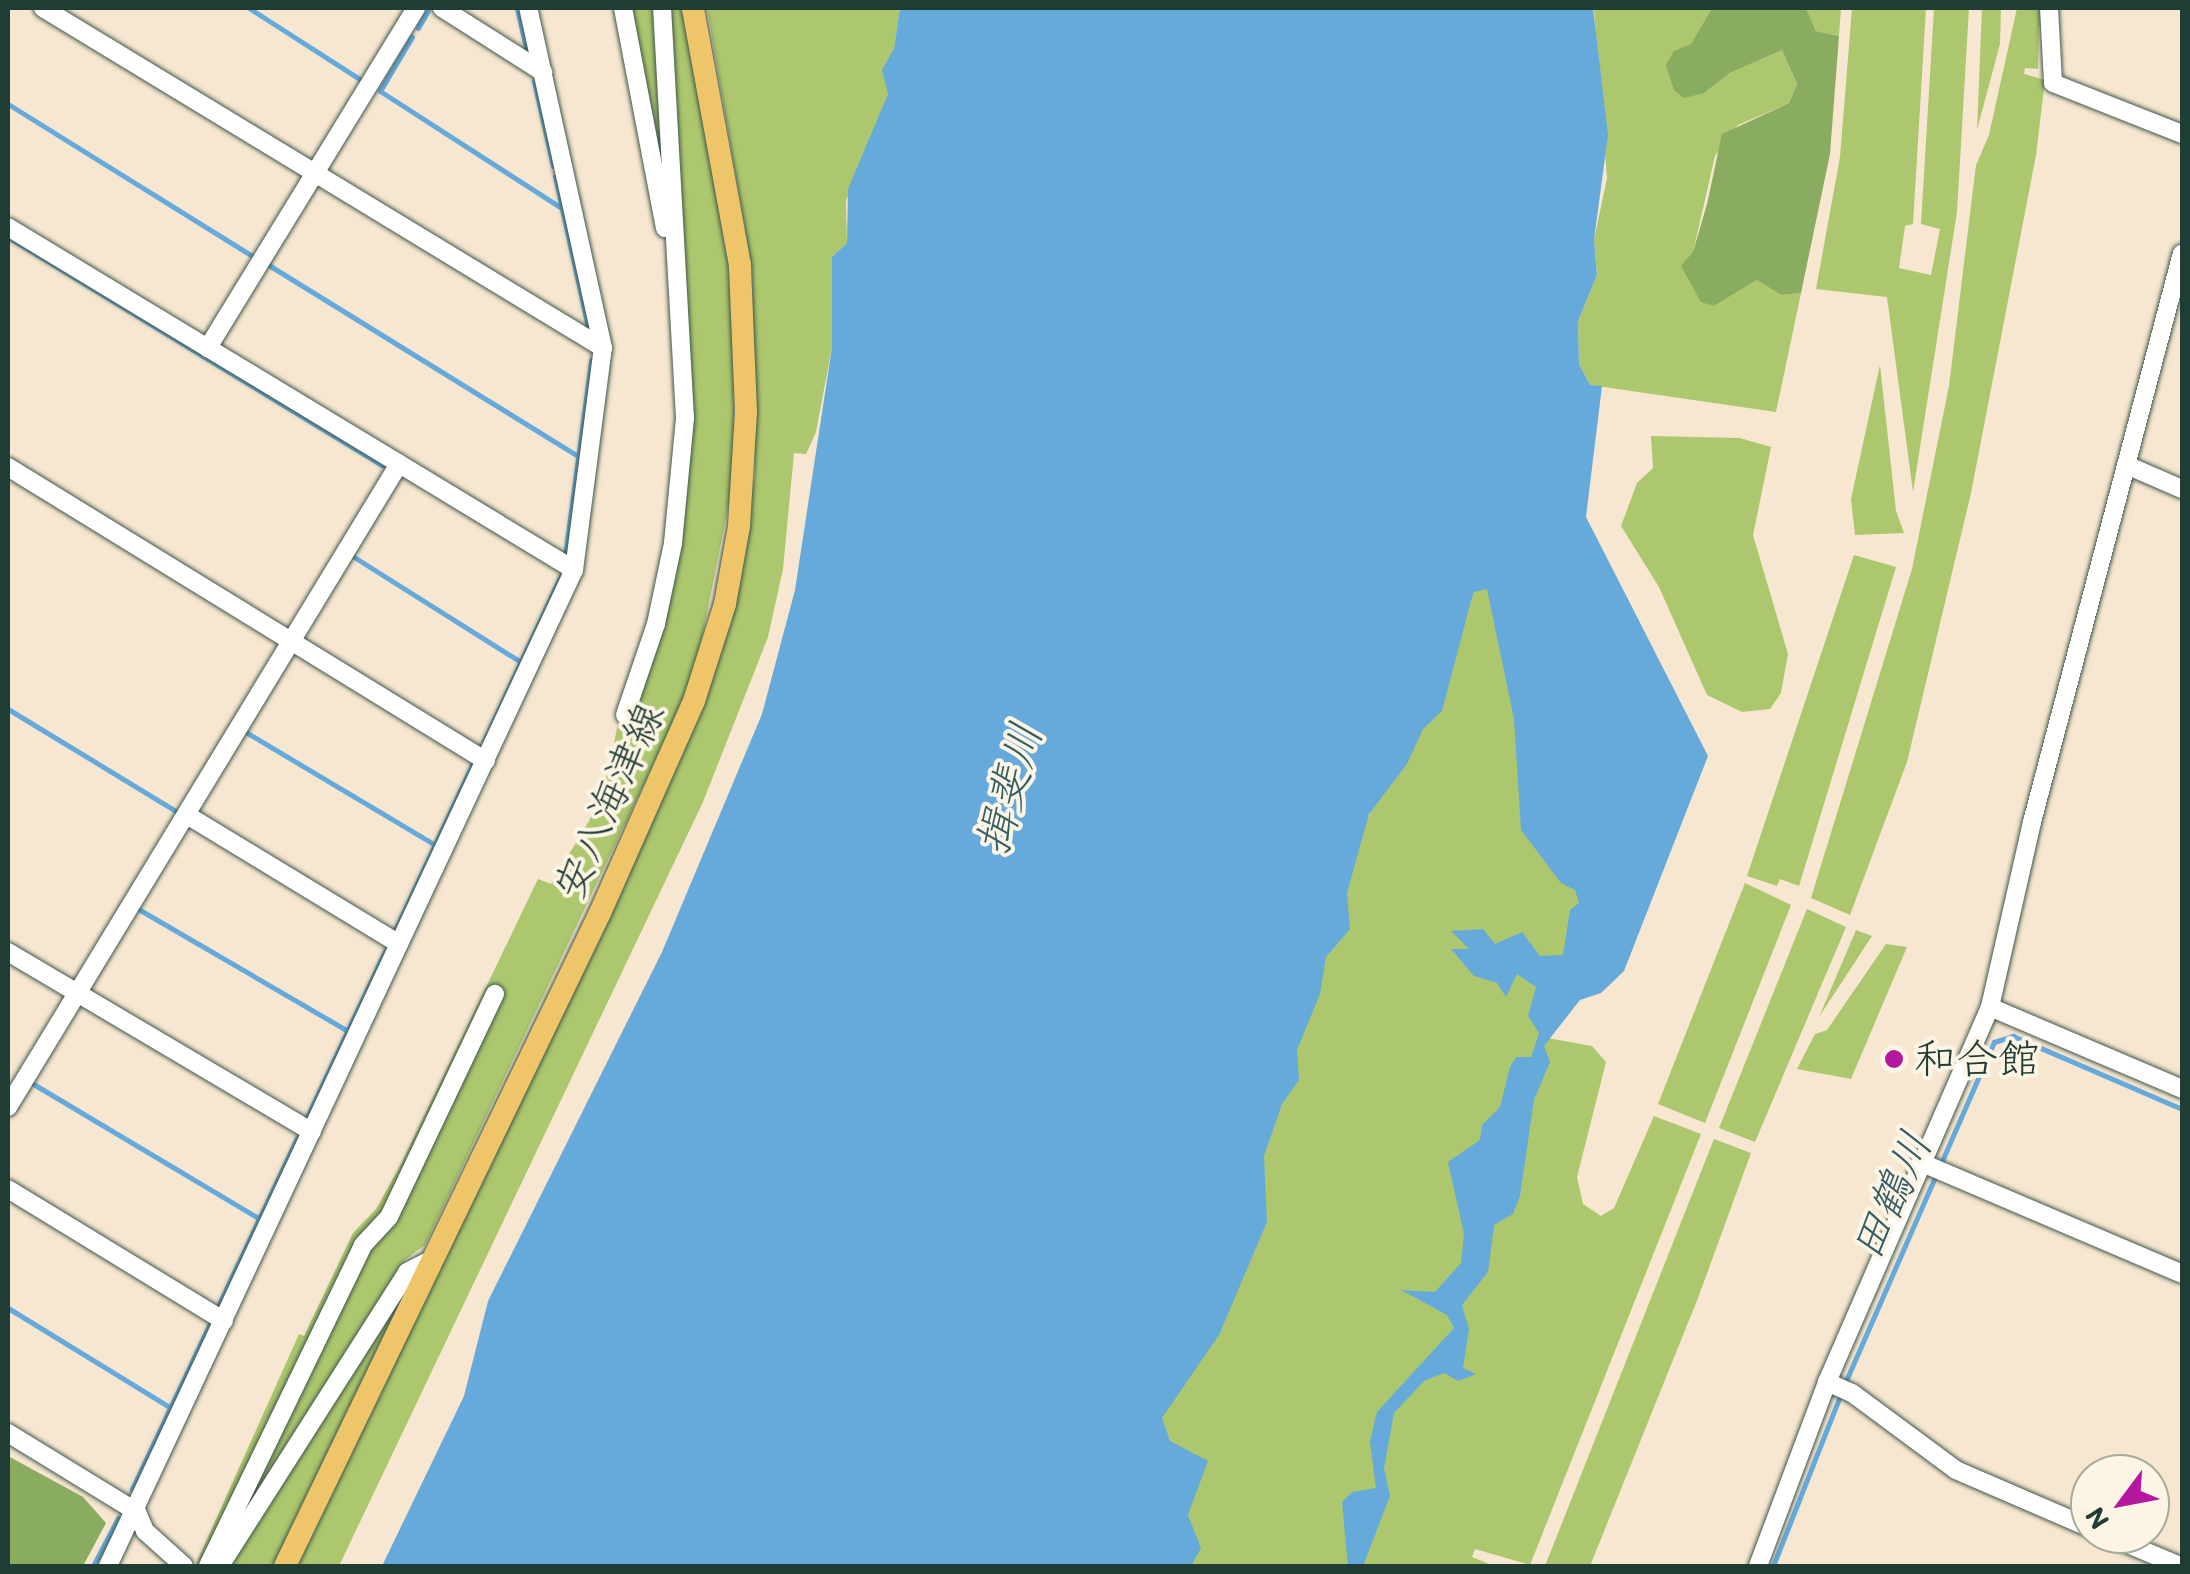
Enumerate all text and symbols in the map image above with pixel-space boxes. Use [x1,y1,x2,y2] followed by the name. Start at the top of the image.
[543,695,675,907] street label: 安八海津線
[964,717,1054,861] water label: 揖斐川
[1914,1034,2040,1084] place label: 和合館
[1883,1048,1905,1070] marker: 和合館
[1839,1123,1943,1269] water label: 田鶴川
[2070,1454,2170,1554] north arrow
[2077,1502,2116,1536] text: N

